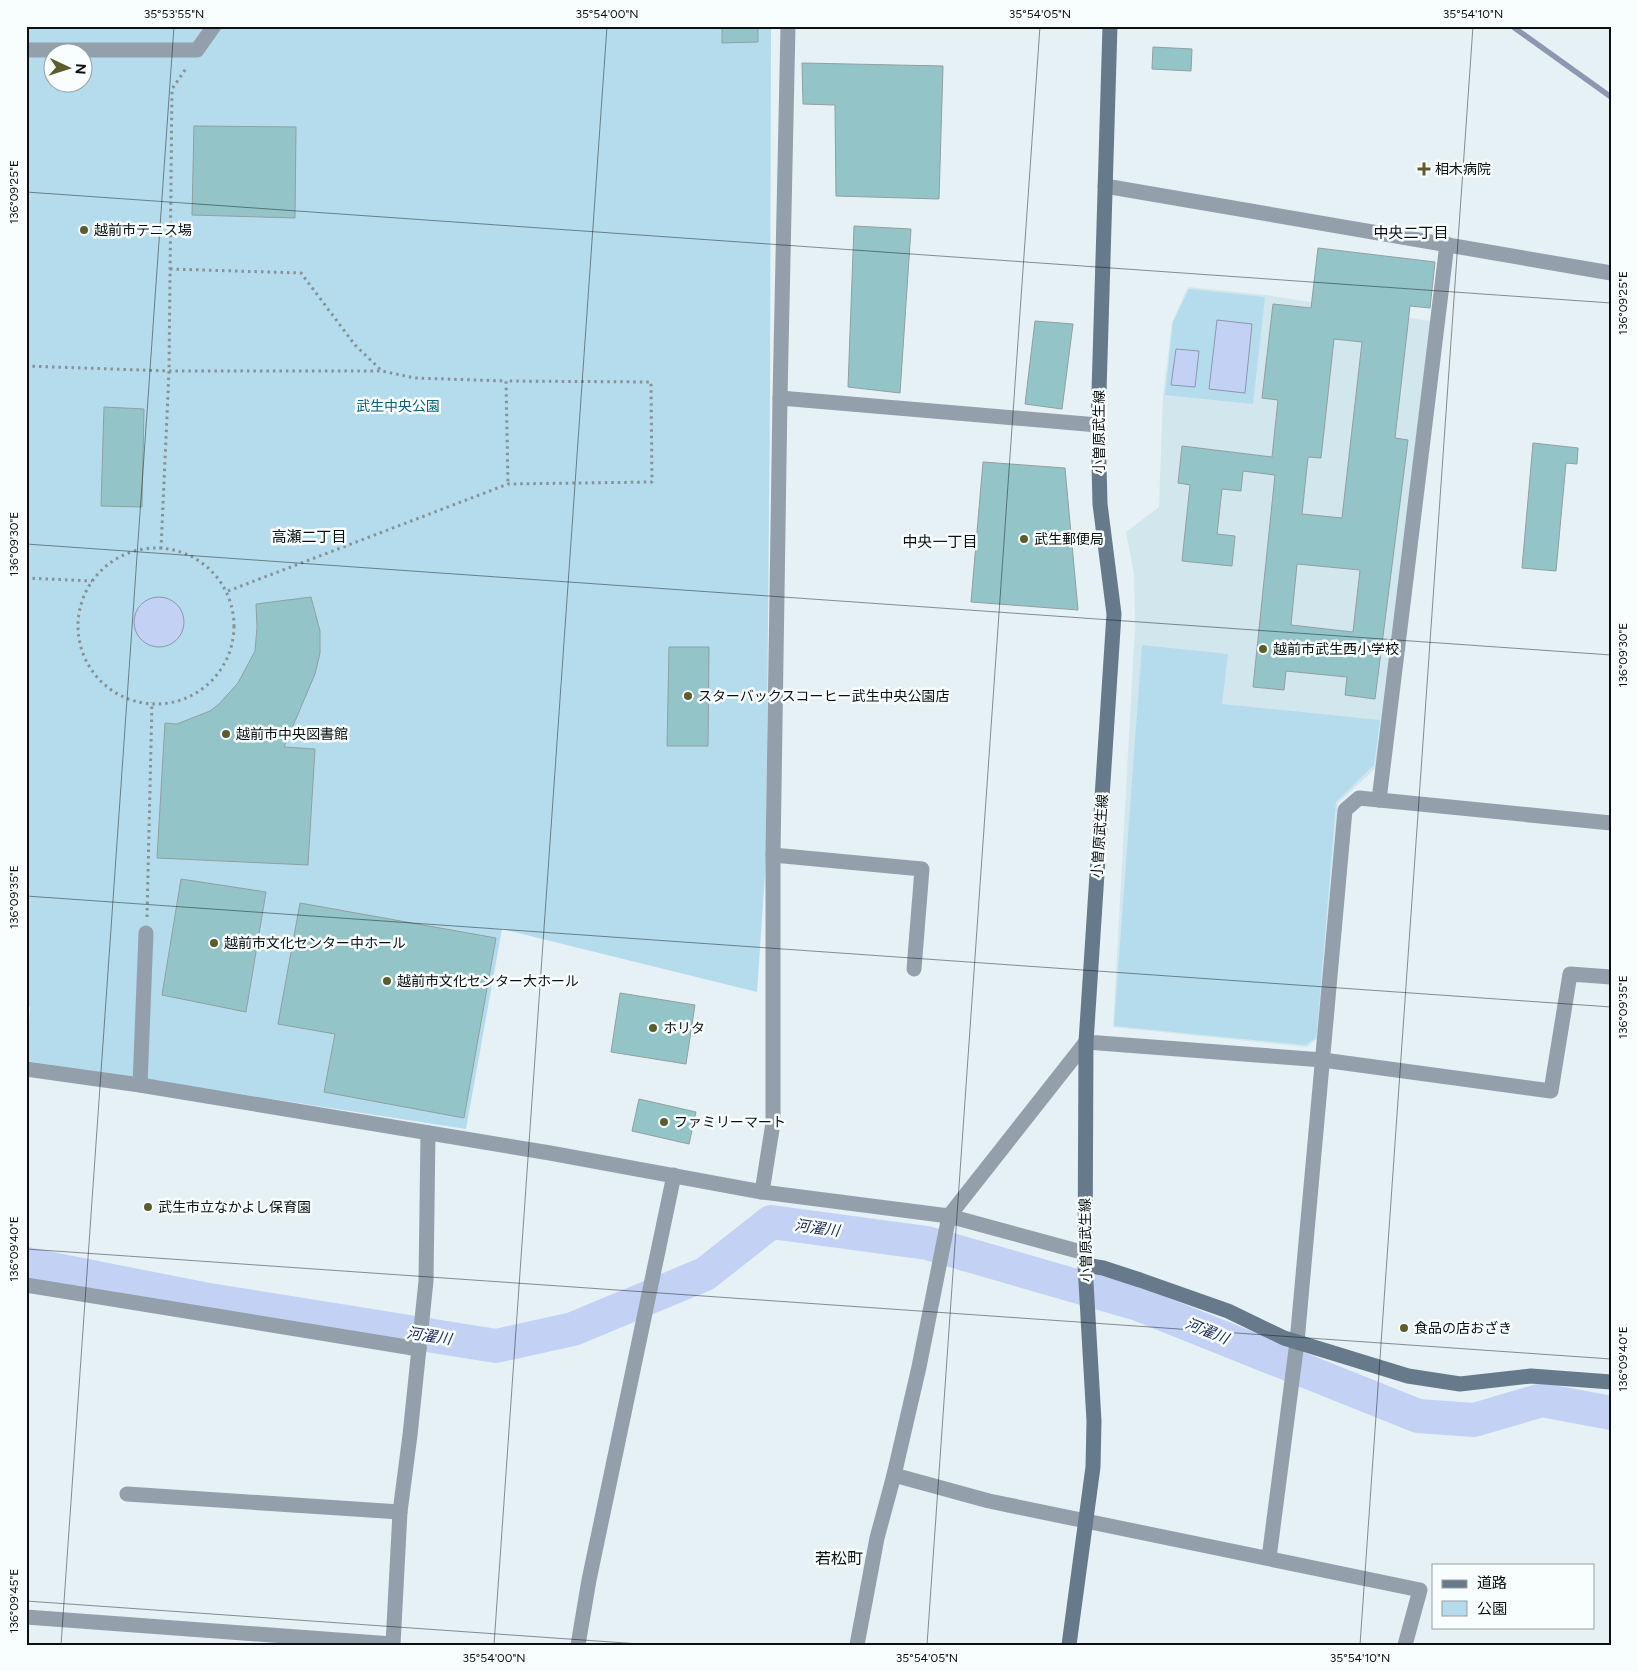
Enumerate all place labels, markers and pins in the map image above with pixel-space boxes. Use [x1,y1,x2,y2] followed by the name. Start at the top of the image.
[1435,161,1491,178] place label: 相木病院
[1417,162,1431,176] marker: 相木病院
[94,222,192,239] place label: 越前市テニス場
[78,224,90,236] marker: 越前市テニス場
[1034,531,1104,548] place label: 武生郵便局
[1018,533,1030,545] marker: 武生郵便局
[1273,641,1399,658] place label: 越前市武生西小学校
[1257,643,1269,655] marker: 越前市武生西小学校
[698,688,949,705] place label: スターバックスコーヒー武生中央公園店
[682,690,694,702] marker: スターバックスコーヒー武生中央公園店
[236,726,348,743] place label: 越前市中央図書館
[220,728,232,740] marker: 越前市中央図書館
[224,935,406,952] place label: 越前市文化センター中ホール
[208,937,220,949] marker: 越前市文化センター中ホール
[397,973,579,990] place label: 越前市文化センター大ホール
[381,975,393,987] marker: 越前市文化センター大ホール
[663,1020,705,1037] place label: ホリタ
[647,1022,659,1034] marker: ホリタ
[674,1114,786,1131] place label: ファミリーマート
[658,1116,670,1128] marker: ファミリーマート
[158,1199,311,1216] place label: 武生市立なかよし保育園
[142,1201,154,1213] marker: 武生市立なかよし保育園
[1414,1320,1512,1337] place label: 食品の店おざき
[1398,1322,1410,1334] marker: 食品の店おざき

